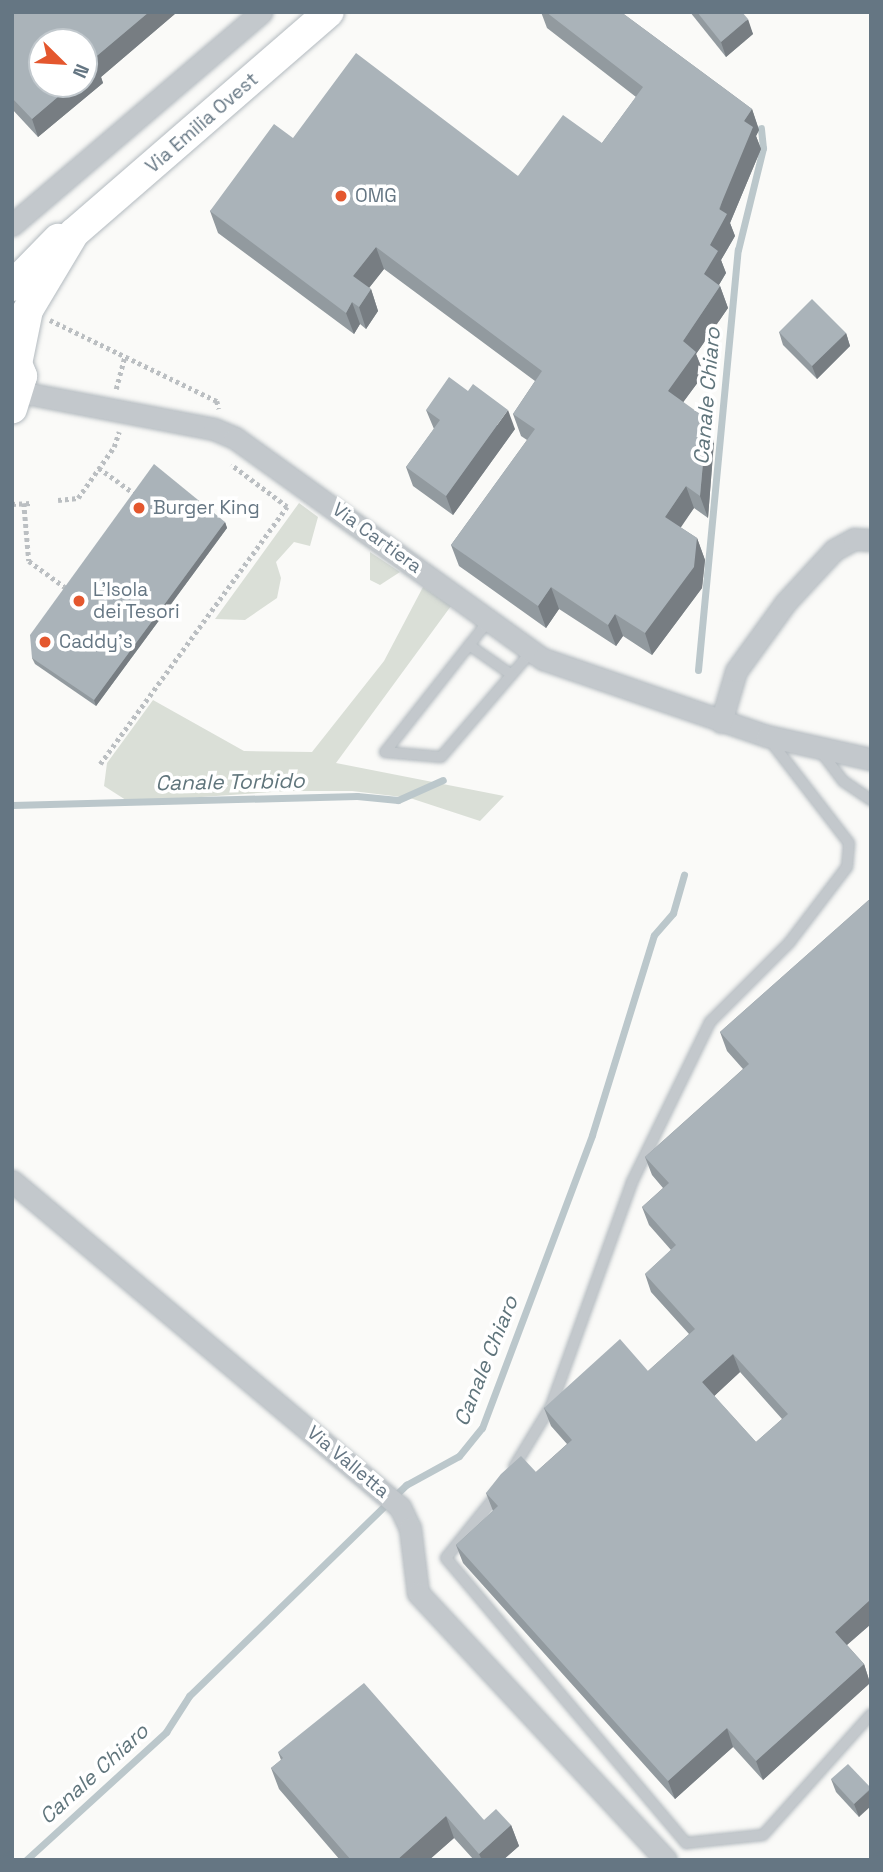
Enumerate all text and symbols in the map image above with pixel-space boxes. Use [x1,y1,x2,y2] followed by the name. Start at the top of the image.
[28,28,98,98] north arrow
[67,60,95,82] text: N
[141,68,263,178] street label: Via Emilia Ovest
[355,185,397,207] place label: OMG
[333,188,349,204] marker: OMG
[688,326,726,466] water label: Canale Chiaro
[153,497,260,519] place label: Burger King
[328,498,426,578] street label: Via Cartiera
[131,500,147,516] marker: Burger King
[93,579,180,623] place label: L'Isola dei Tesori
[71,593,87,609] marker: L'Isola dei Tesori
[59,631,133,653] place label: Caddy's
[37,634,53,650] marker: Caddy's
[155,768,305,796] water label: Canale Torbido
[449,1293,523,1429] water label: Canale Chiaro
[302,1421,394,1503] street label: Via Valletta
[34,1719,154,1829] water label: Canale Chiaro

